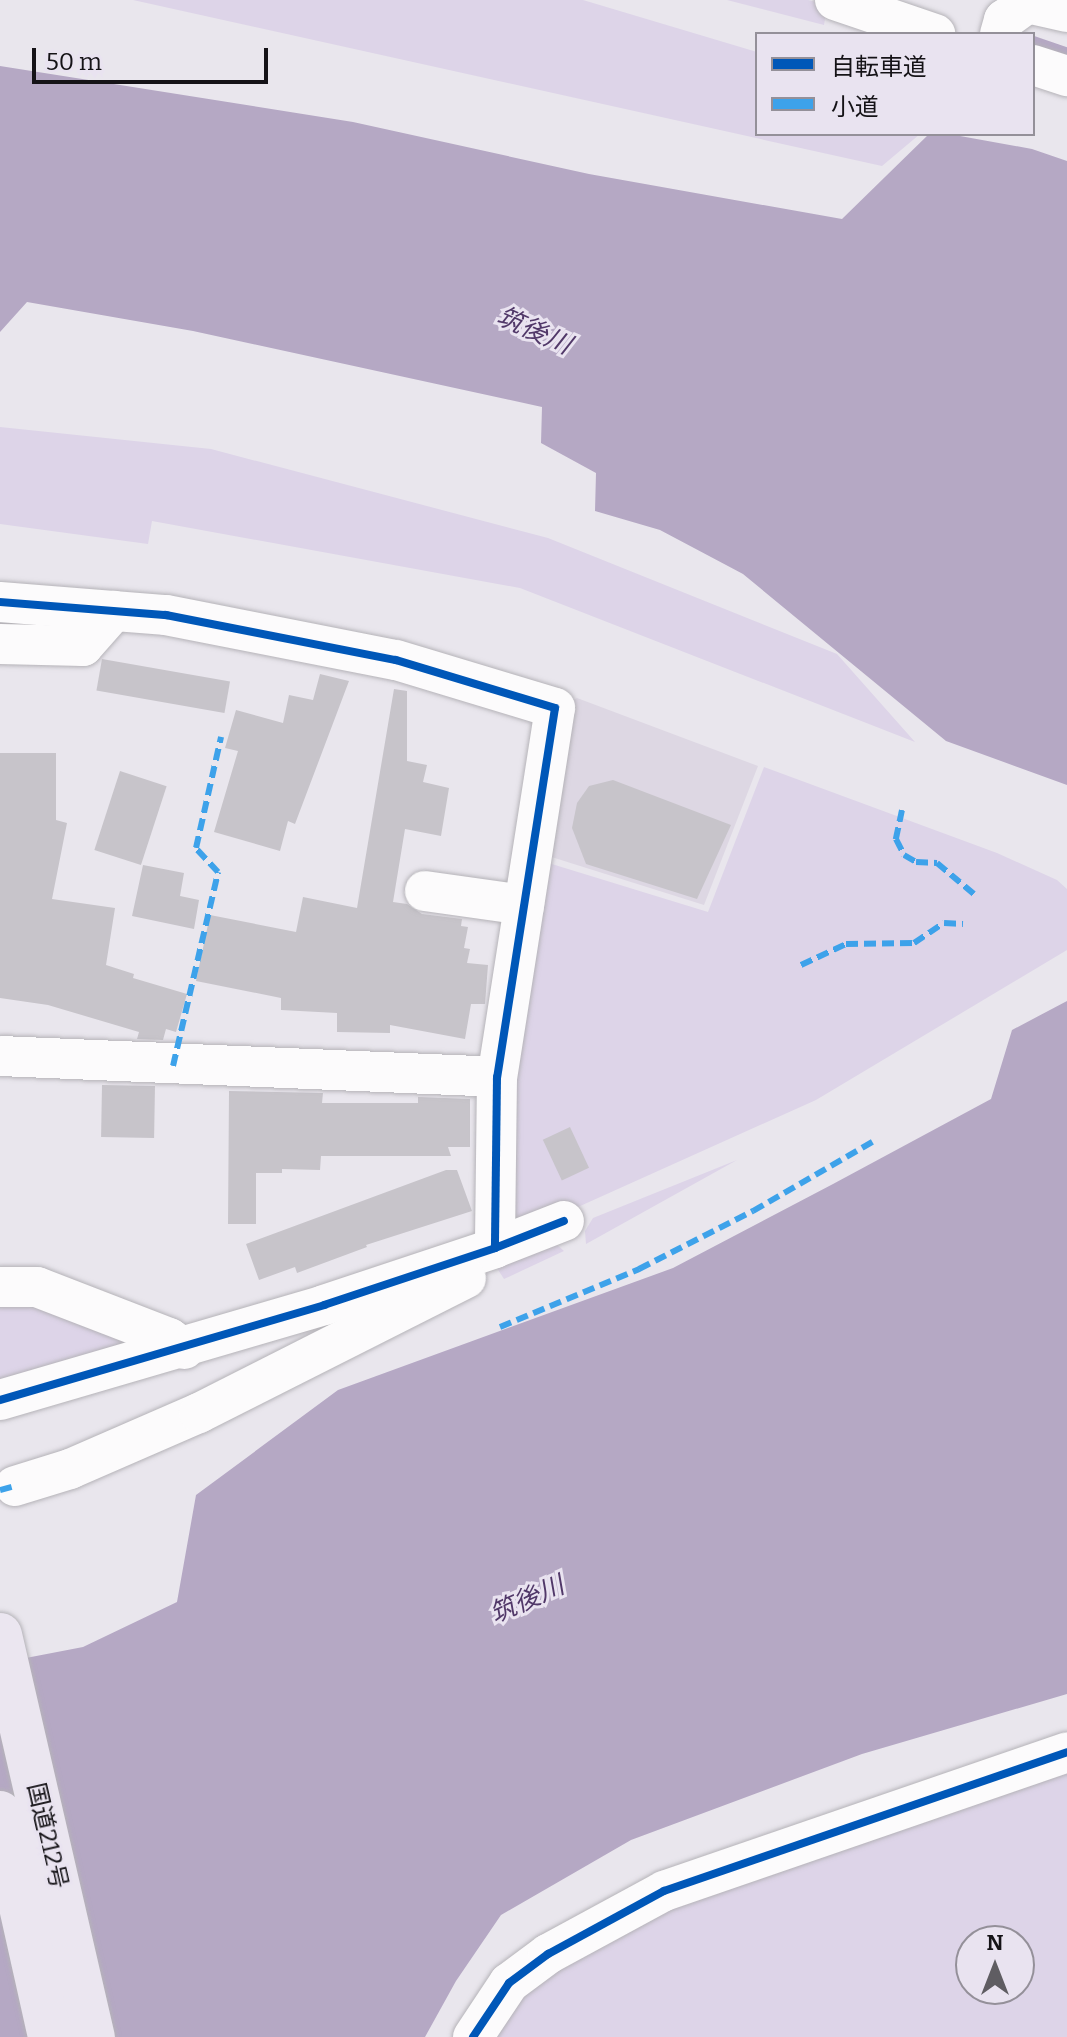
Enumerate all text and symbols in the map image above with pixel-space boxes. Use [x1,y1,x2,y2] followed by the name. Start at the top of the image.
[36,32,272,82] scale bar
[755,32,1035,136] legend
[46,48,102,76] text: 50 m
[831,53,927,81] text: 自転車道
[831,93,879,121] text: 小道
[492,301,576,361] water label: 筑後川
[485,1570,569,1630] water label: 筑後川
[21,1780,73,1892] street label: 国道212号
[955,1925,1035,2005] north arrow
[987,1929,1003,1956] text: N

